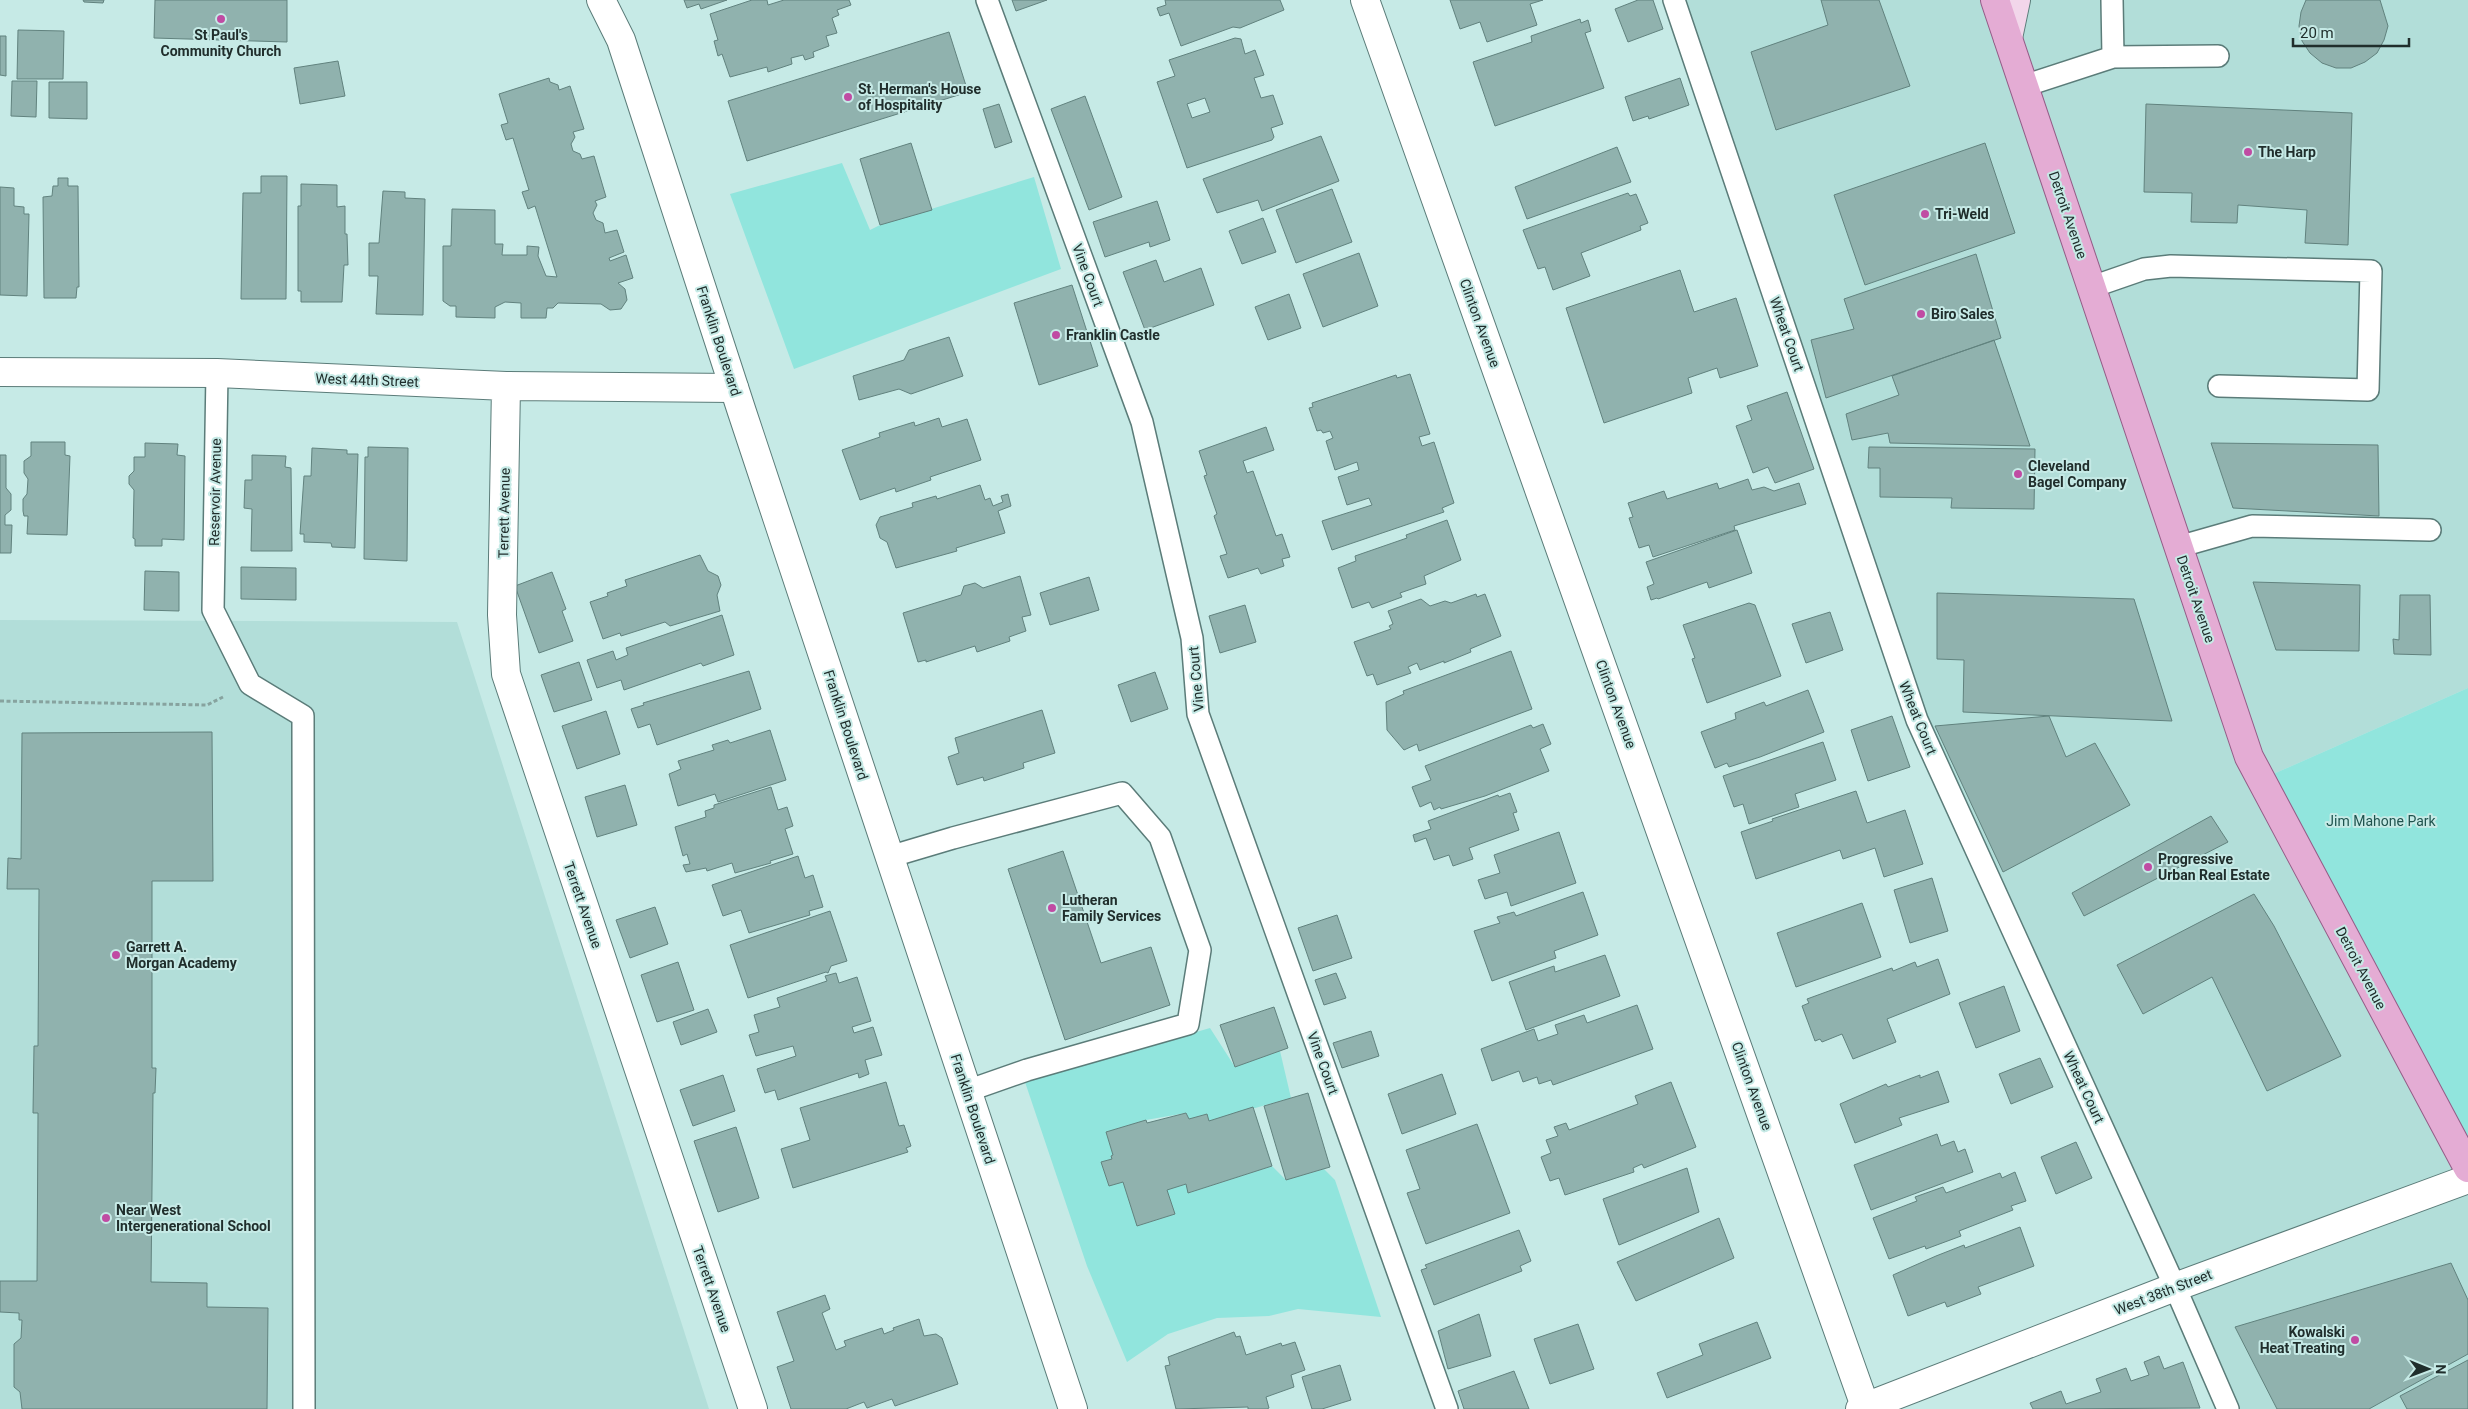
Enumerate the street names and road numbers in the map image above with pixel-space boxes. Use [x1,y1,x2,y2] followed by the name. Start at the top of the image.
[2046,169,2090,261] street label: Detroit Avenue
[1069,242,1107,309] street label: Vine Court
[1457,277,1503,369] street label: Clinton Avenue
[694,284,744,398] street label: Franklin Boulevard
[1767,295,1807,374] street label: Wheat Court
[315,370,419,390] street label: West 44th Street
[206,438,224,546] street label: Reservoir Avenue
[495,468,513,558] street label: Terrett Avenue
[2174,553,2218,645] street label: Detroit Avenue
[1185,645,1207,712] street label: Vine Court
[1593,658,1639,750] street label: Clinton Avenue
[821,668,871,782] street label: Franklin Boulevard
[1896,679,1940,757] street label: Wheat Court
[561,860,605,950] street label: Terrett Avenue
[2333,924,2389,1012] street label: Detroit Avenue
[1304,1030,1342,1097] street label: Vine Court
[1729,1040,1775,1132] street label: Clinton Avenue
[2060,1048,2108,1126] street label: Wheat Court
[948,1052,998,1166] street label: Franklin Boulevard
[690,1244,734,1334] street label: Terrett Avenue
[2112,1266,2214,1318] street label: West 38th Street

